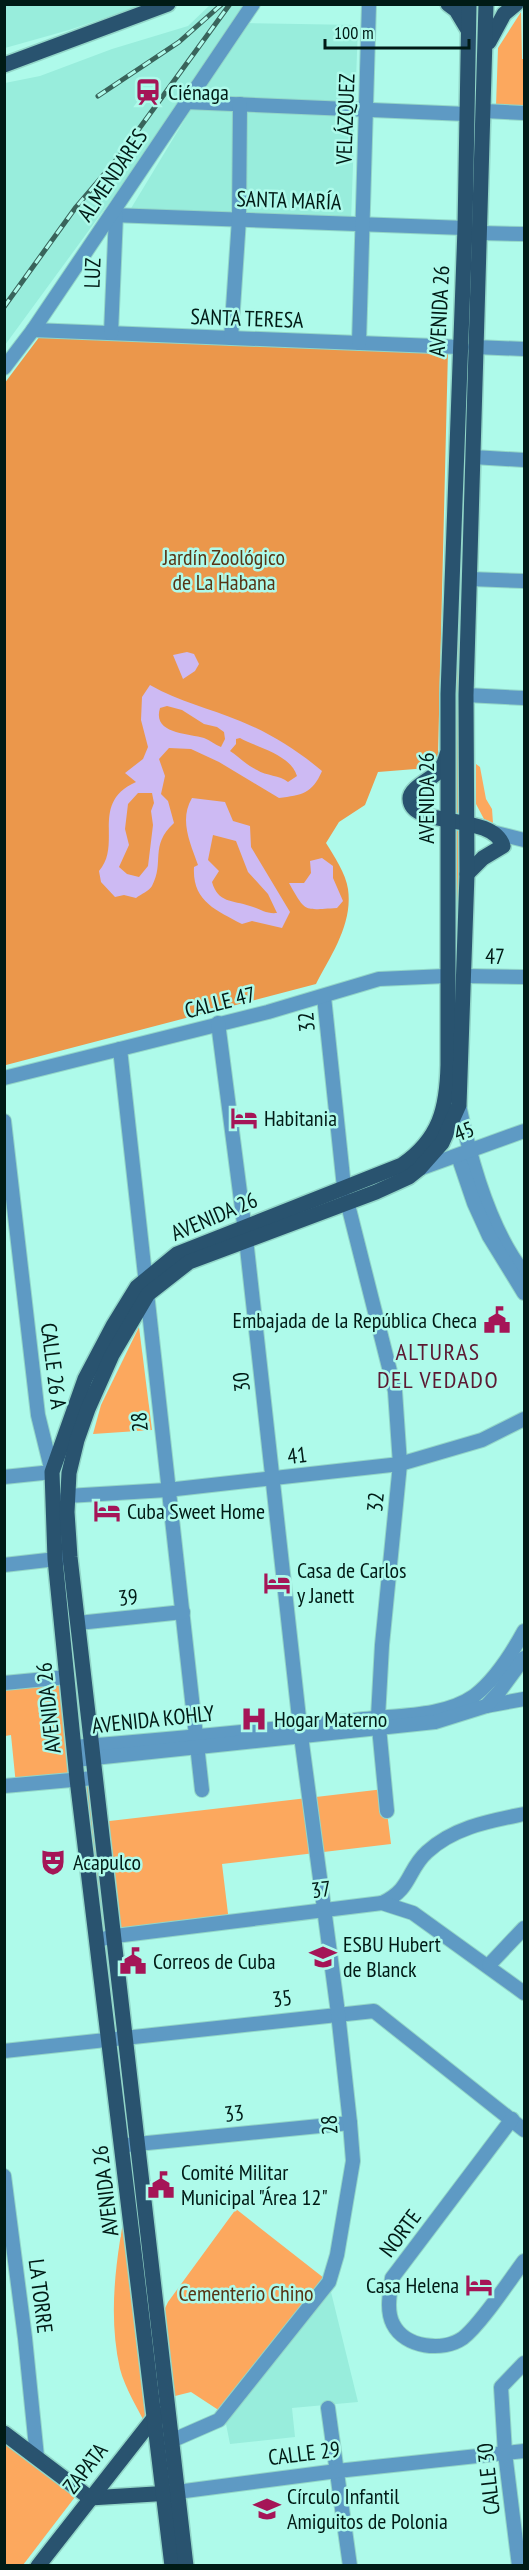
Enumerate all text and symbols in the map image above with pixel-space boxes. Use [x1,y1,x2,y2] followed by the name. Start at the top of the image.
[325,12,469,50] scale bar
[334,21,374,44] text: 100 m
[329,73,361,166] street label: VELÁZQUEZ
[133,77,163,107] station icon: Ciénaga
[168,78,229,106] place label: Ciénaga
[71,123,153,227] street label: ALMENDARES
[236,184,343,216] street label: SANTA MARÍA
[77,257,107,289] street label: LUZ
[423,265,455,357] street label: AVENIDA 26
[190,302,305,334] street label: SANTA TERESA
[162,543,285,596] park label: Jardín Zoológico de La Habana
[412,752,440,844] street label: AVENIDA 26
[485,942,505,970] street label: 47
[182,980,258,1024] street label: CALLE 47
[291,1011,321,1033] street label: 32
[229,1103,259,1133] hotel icon: Habitania
[264,1104,337,1132] place label: Habitania
[450,1114,478,1148] street label: 45
[166,1185,262,1247] street label: AVENIDA 26
[482,1305,512,1335] public building icon: Embajada de la República Checa
[233,1306,477,1334] place label: Embajada de la República Checa
[35,1321,73,1411] street label: CALLE 26 A
[377,1336,499,1395] district label: ALTURAS DEL VEDADO
[226,1371,256,1393] street label: 30
[124,1411,154,1433] street label: 28
[285,1440,309,1470] street label: 41
[360,1491,390,1513] street label: 32
[92,1496,122,1526] hotel icon: Cuba Sweet Home
[127,1497,265,1525] place label: Cuba Sweet Home
[297,1556,406,1609] place label: Casa de Carlos y Janett
[262,1568,292,1598] hotel icon: Casa de Carlos y Janett
[117,1582,139,1612] street label: 39
[29,1661,67,1755] street label: AVENIDA 26
[90,1699,216,1739] street label: AVENIDA KOHLY
[239,1704,269,1734] hospital icon: Hogar Materno
[274,1705,387,1733] place label: Hogar Materno
[38,1847,68,1877] theatre icon: Acapulco
[73,1848,141,1876] place label: Acapulco
[309,1874,333,1904] street label: 37
[343,1930,441,1983] place label: ESBU Hubert de Blanck
[308,1942,338,1972] school or university icon: ESBU Hubert de Blanck
[118,1946,148,1976] public building icon: Correos de Cuba
[153,1947,276,1975] place label: Correos de Cuba
[270,1983,294,2013] street label: 35
[223,2098,245,2128] street label: 33
[314,2114,344,2136] street label: 28
[86,2144,124,2238] street label: AVENIDA 26
[181,2158,328,2211] place label: Comité Militar Municipal "Área 12"
[146,2170,176,2200] public building icon: Comité Militar Municipal "Área 12"
[373,2204,427,2262] street label: NORTE
[23,2257,59,2335] street label: LA TORRE
[464,2270,494,2300] hotel icon: Casa Helena
[366,2271,459,2299] place label: Casa Helena
[178,2279,314,2307] park label: Cementerio Chino
[267,2435,341,2471] street label: CALLE 29
[57,2437,114,2499] street label: ZAPATA
[470,2442,506,2516] street label: CALLE 30
[287,2482,448,2535] place label: Círculo Infantil Amiguitos de Polonia
[252,2494,282,2524] school or university icon: Círculo Infantil Amiguitos de Polonia

